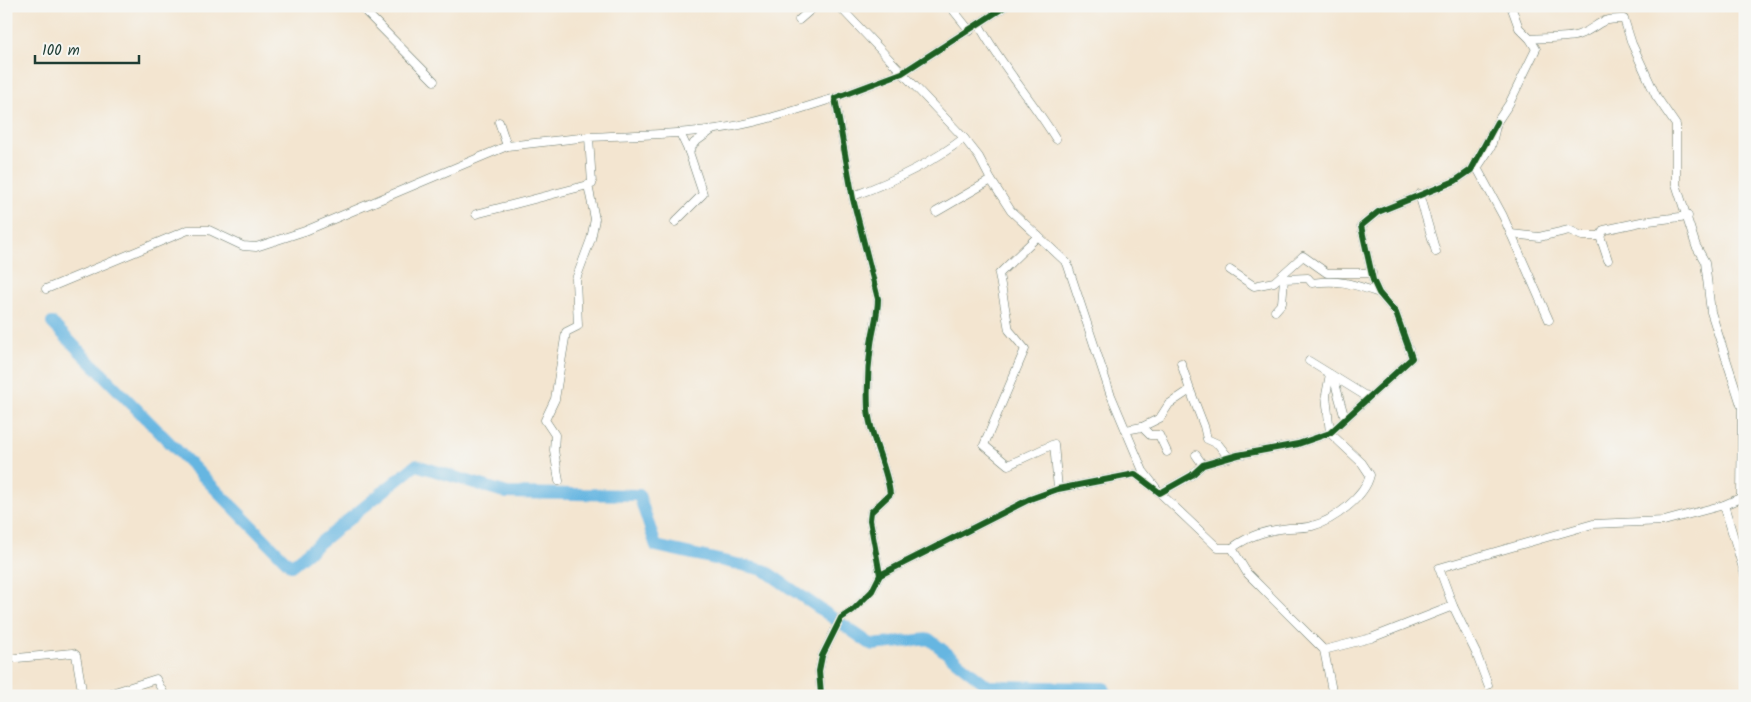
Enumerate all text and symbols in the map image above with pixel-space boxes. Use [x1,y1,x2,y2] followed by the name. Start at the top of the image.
[35,32,139,64] scale bar
[42,39,80,63] text: 100 m

